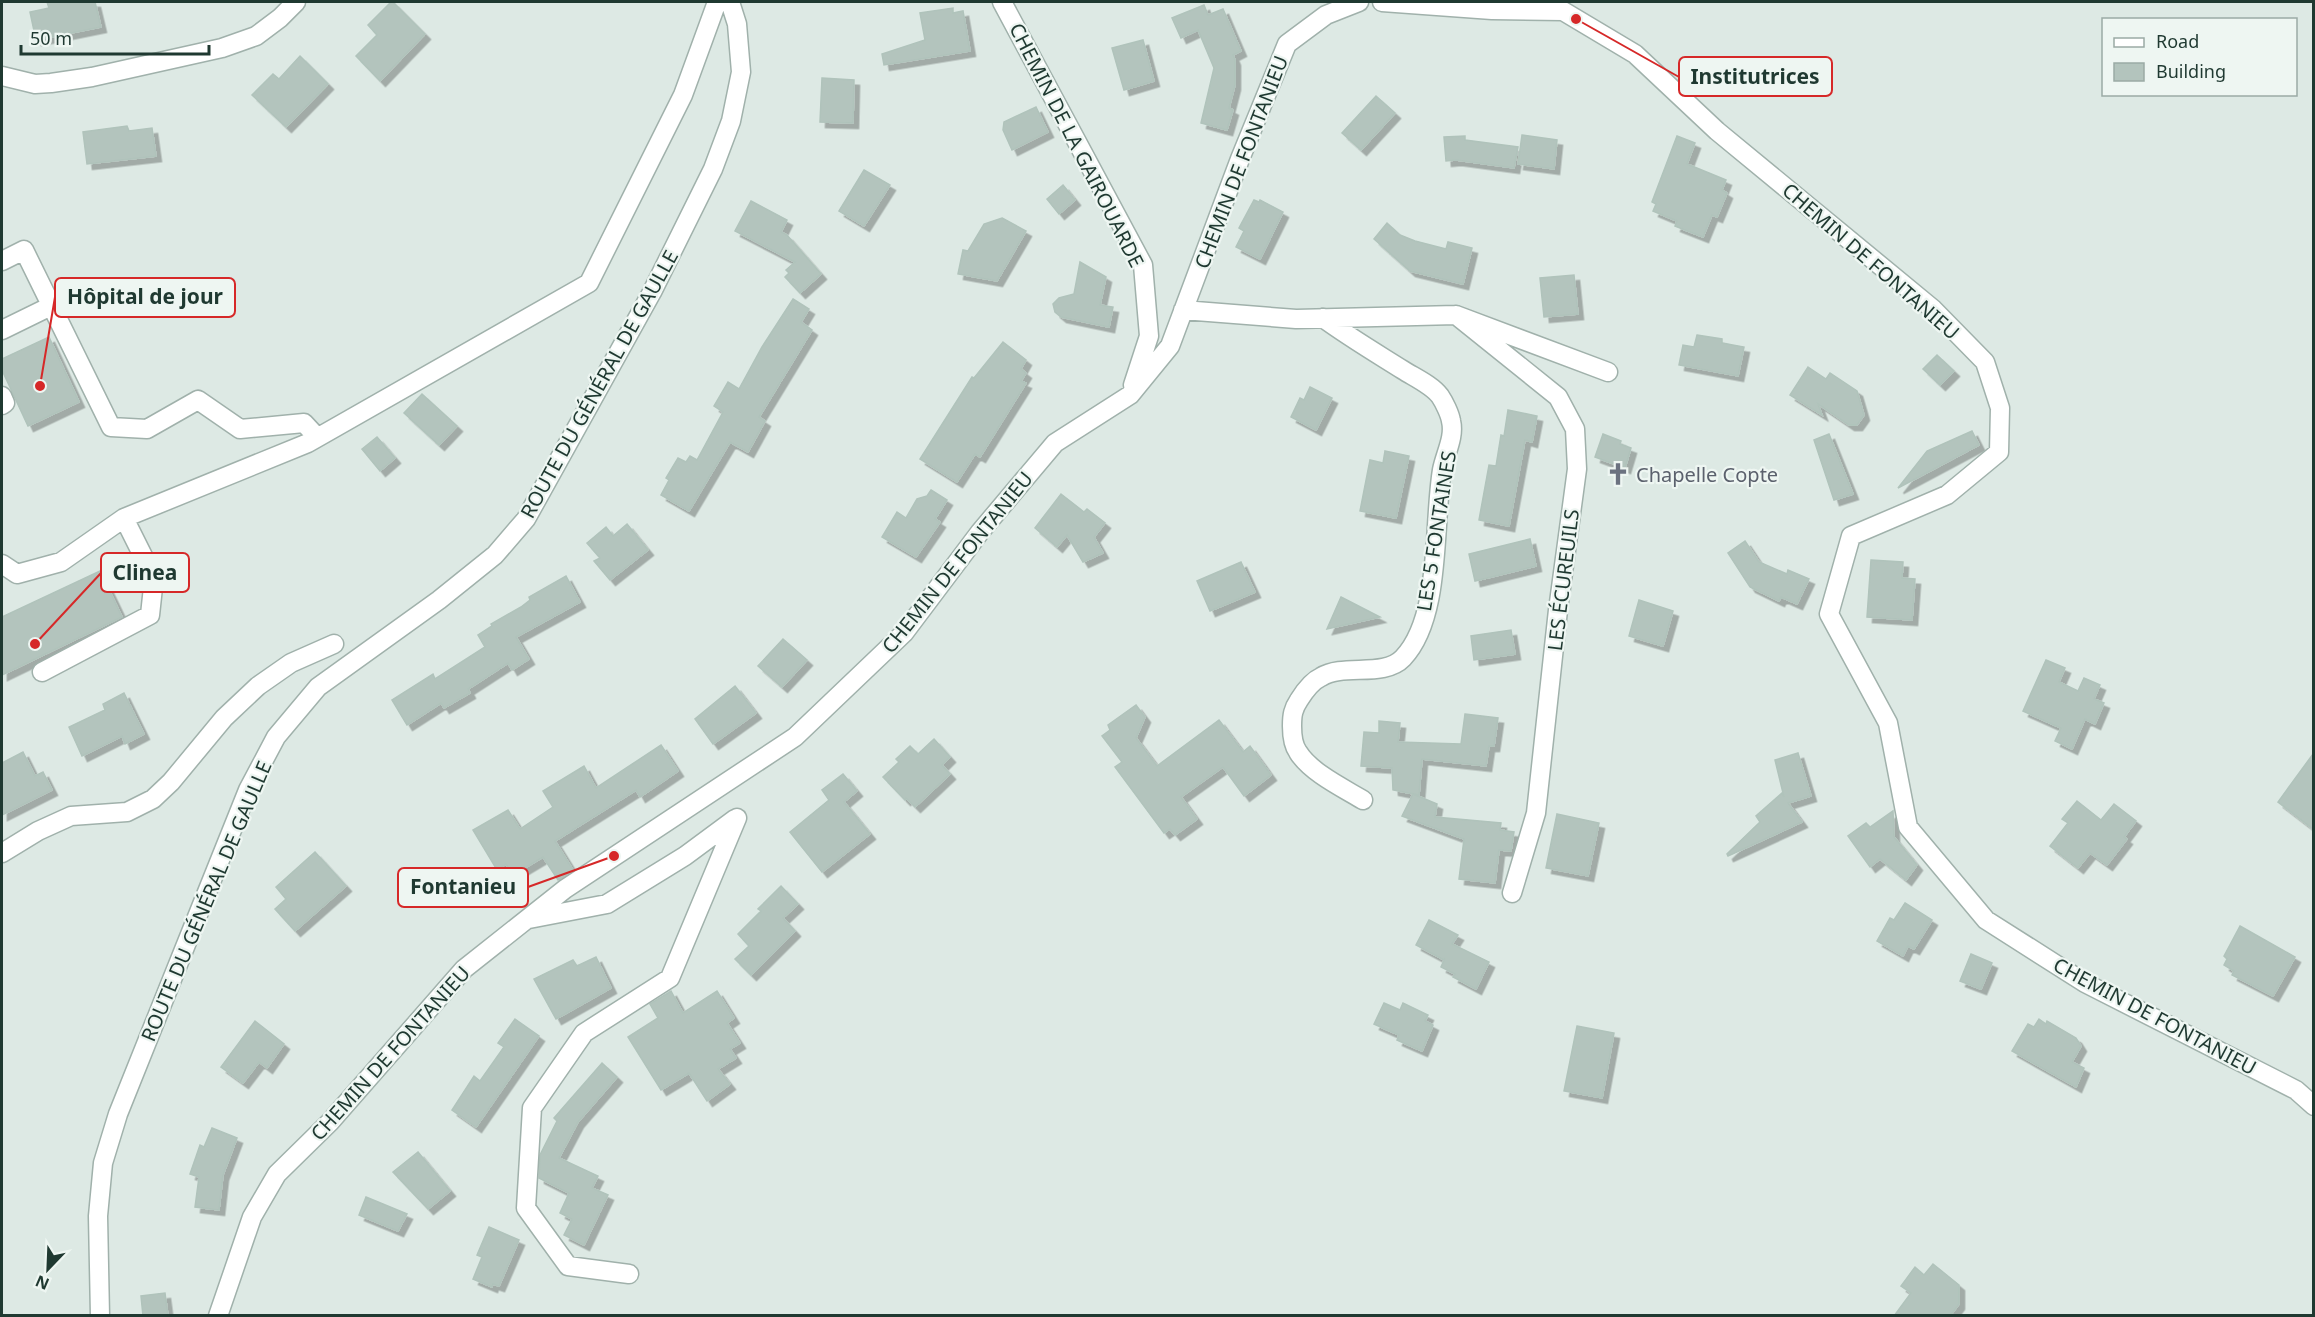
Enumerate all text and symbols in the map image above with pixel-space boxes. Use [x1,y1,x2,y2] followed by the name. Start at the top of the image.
[21,18,208,56] scale bar
[1003,18,1151,272] street label: CHEMIN DE LA GAIROUARDE
[2102,18,2297,96] legend
[30,26,72,50] text: 50 m
[2156,29,2199,53] text: Road
[1188,52,1294,272] street label: CHEMIN DE FONTANIEU
[1679,57,1832,96] callout: Institutrices
[2156,59,2226,83] text: Building
[1690,62,1820,90] text: Institutrices
[1777,177,1965,345] street label: CHEMIN DE FONTANIEU
[514,245,684,523] street label: ROUTE DU GÉNÉRAL DE GAULLE
[55,278,235,317] callout: Hôpital de jour
[67,282,224,310] text: Hôpital de jour
[1410,449,1462,613] street label: LES 5 FONTAINES
[1605,461,1631,487] church icon: Chapelle Copte
[1636,461,1778,488] place label: Chapelle Copte
[875,466,1039,658] street label: CHEMIN DE FONTANIEU
[1541,508,1585,652] street label: LES ÉCUREUILS
[101,553,189,592] callout: Clinea
[113,558,177,586] text: Clinea
[134,757,278,1045] street label: ROUTE DU GÉNÉRAL DE GAULLE
[398,868,528,907] callout: Fontanieu
[410,872,516,900] text: Fontanieu
[2049,951,2261,1081] street label: CHEMIN DE FONTANIEU
[304,960,476,1146] street label: CHEMIN DE FONTANIEU
[18,1239,78,1299] north arrow
[32,1270,52,1295] text: N

